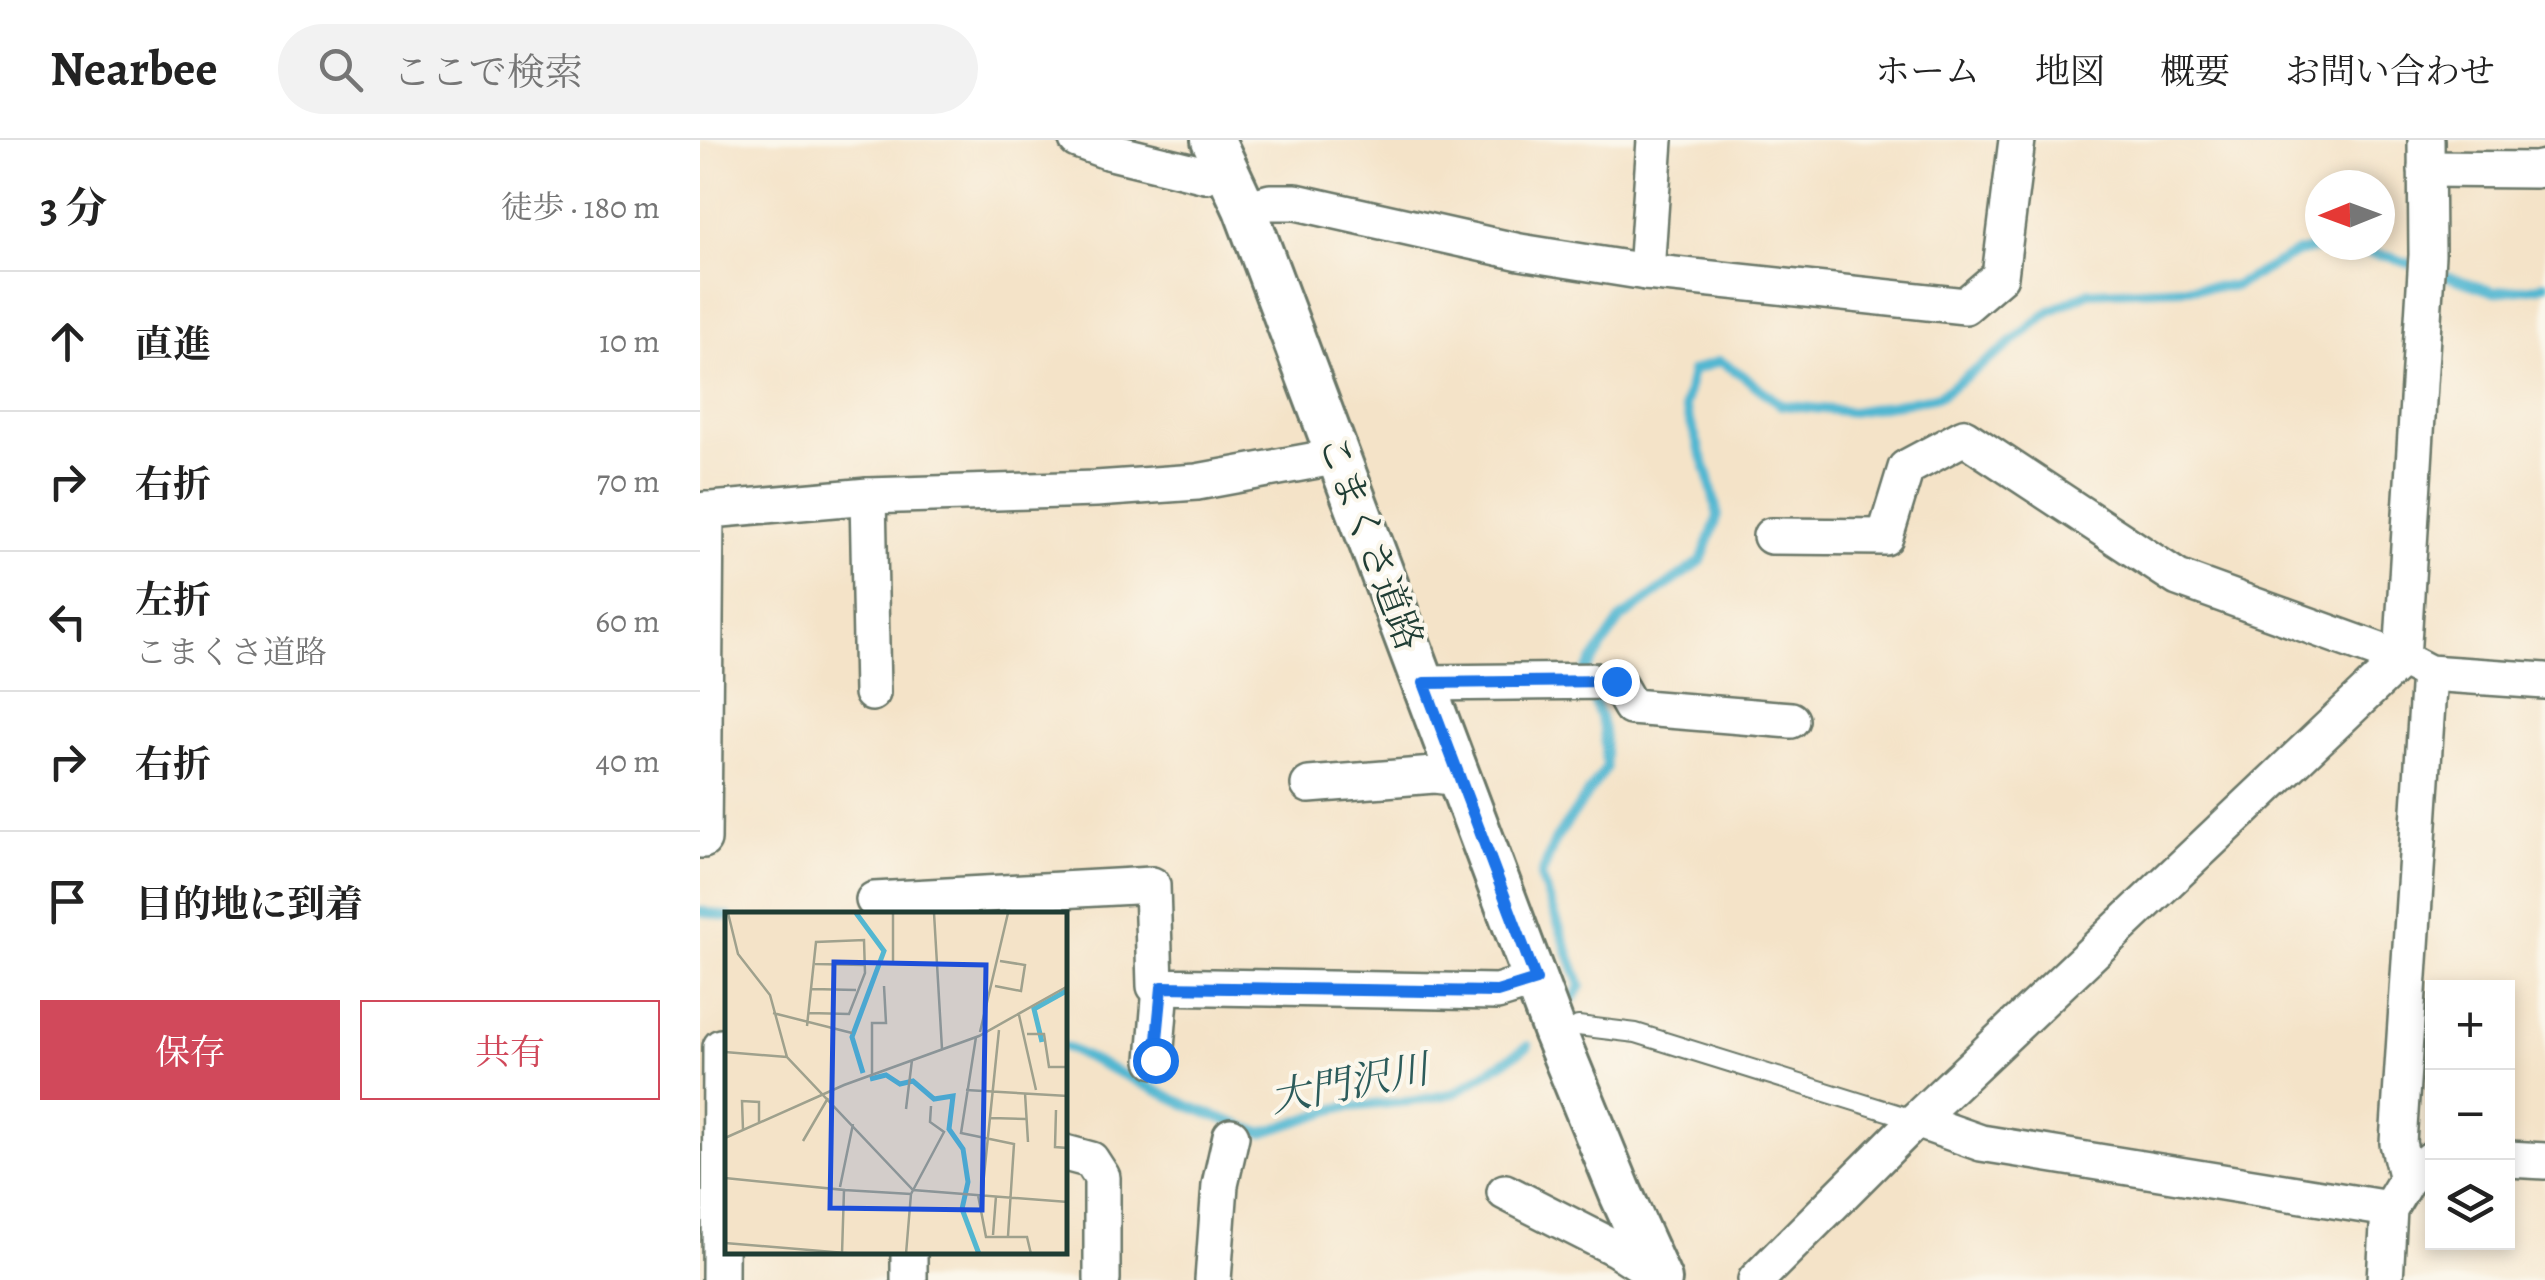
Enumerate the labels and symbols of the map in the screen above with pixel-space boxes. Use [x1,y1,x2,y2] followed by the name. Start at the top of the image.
[2305,170,2395,260] north arrow
[1306,426,1436,658] street label: こまくさ道路
[1594,659,1640,705] route end
[725,912,1068,1255] inset map
[1133,1038,1179,1084] route start
[1265,1040,1437,1126] water label: 大門沢川

